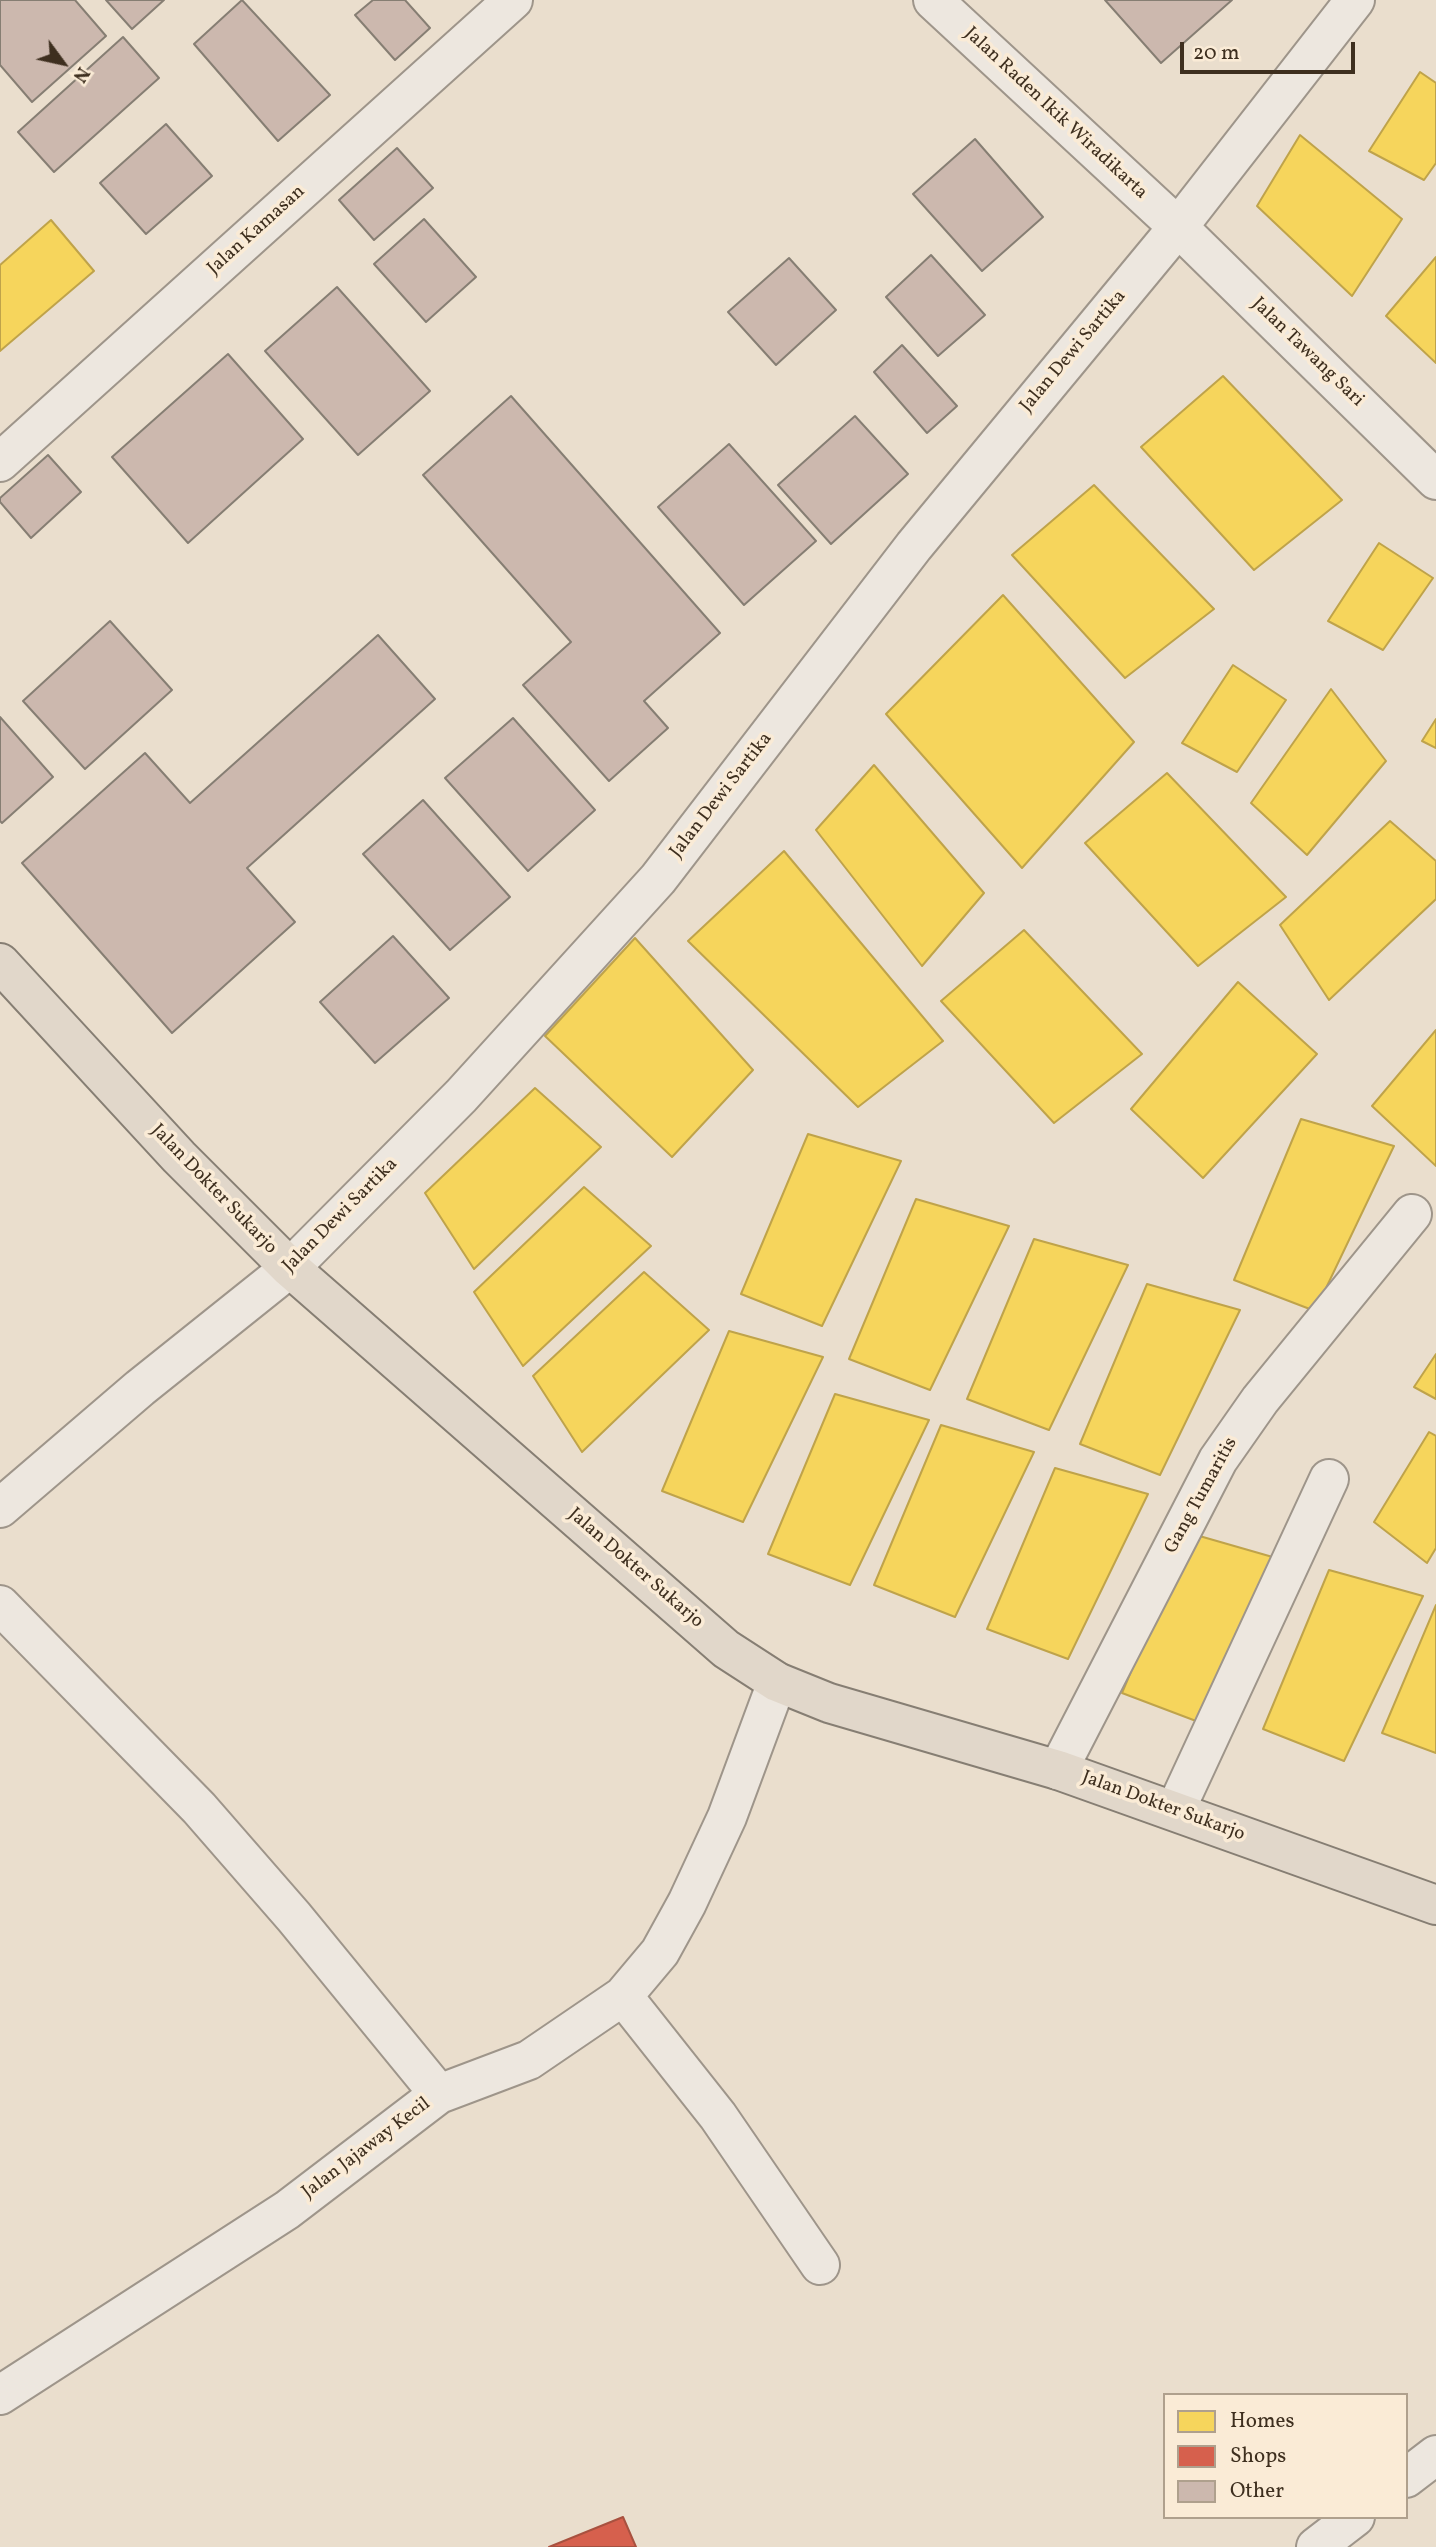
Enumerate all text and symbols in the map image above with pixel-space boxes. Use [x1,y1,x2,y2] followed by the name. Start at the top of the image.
[959,23,1151,205] street label: Jalan Raden Ikik Wiradikarta
[28,28,98,98] north arrow
[1184,28,1359,72] scale bar
[1193,39,1239,68] text: 20 m
[66,62,95,87] text: N
[203,181,311,281] street label: Jalan Kamasan
[1016,286,1132,418] street label: Jalan Dewi Sartika
[1246,294,1368,412] street label: Jalan Tawang Sari
[666,729,778,863] street label: Jalan Dewi Sartika
[145,1120,281,1260] street label: Jalan Dokter Sukarjo
[279,1154,403,1278] street label: Jalan Dewi Sartika
[1161,1434,1243,1558] street label: Gang Tumaritis
[563,1504,707,1634] street label: Jalan Dokter Sukarjo
[1078,1767,1248,1847] street label: Jalan Dokter Sukarjo
[298,2093,436,2205] street label: Jalan Jajaway Kecil
[1163,2393,1408,2519] legend
[1230,2407,1295,2436] text: Homes
[1230,2442,1286,2471] text: Shops
[1230,2477,1284,2506] text: Other

